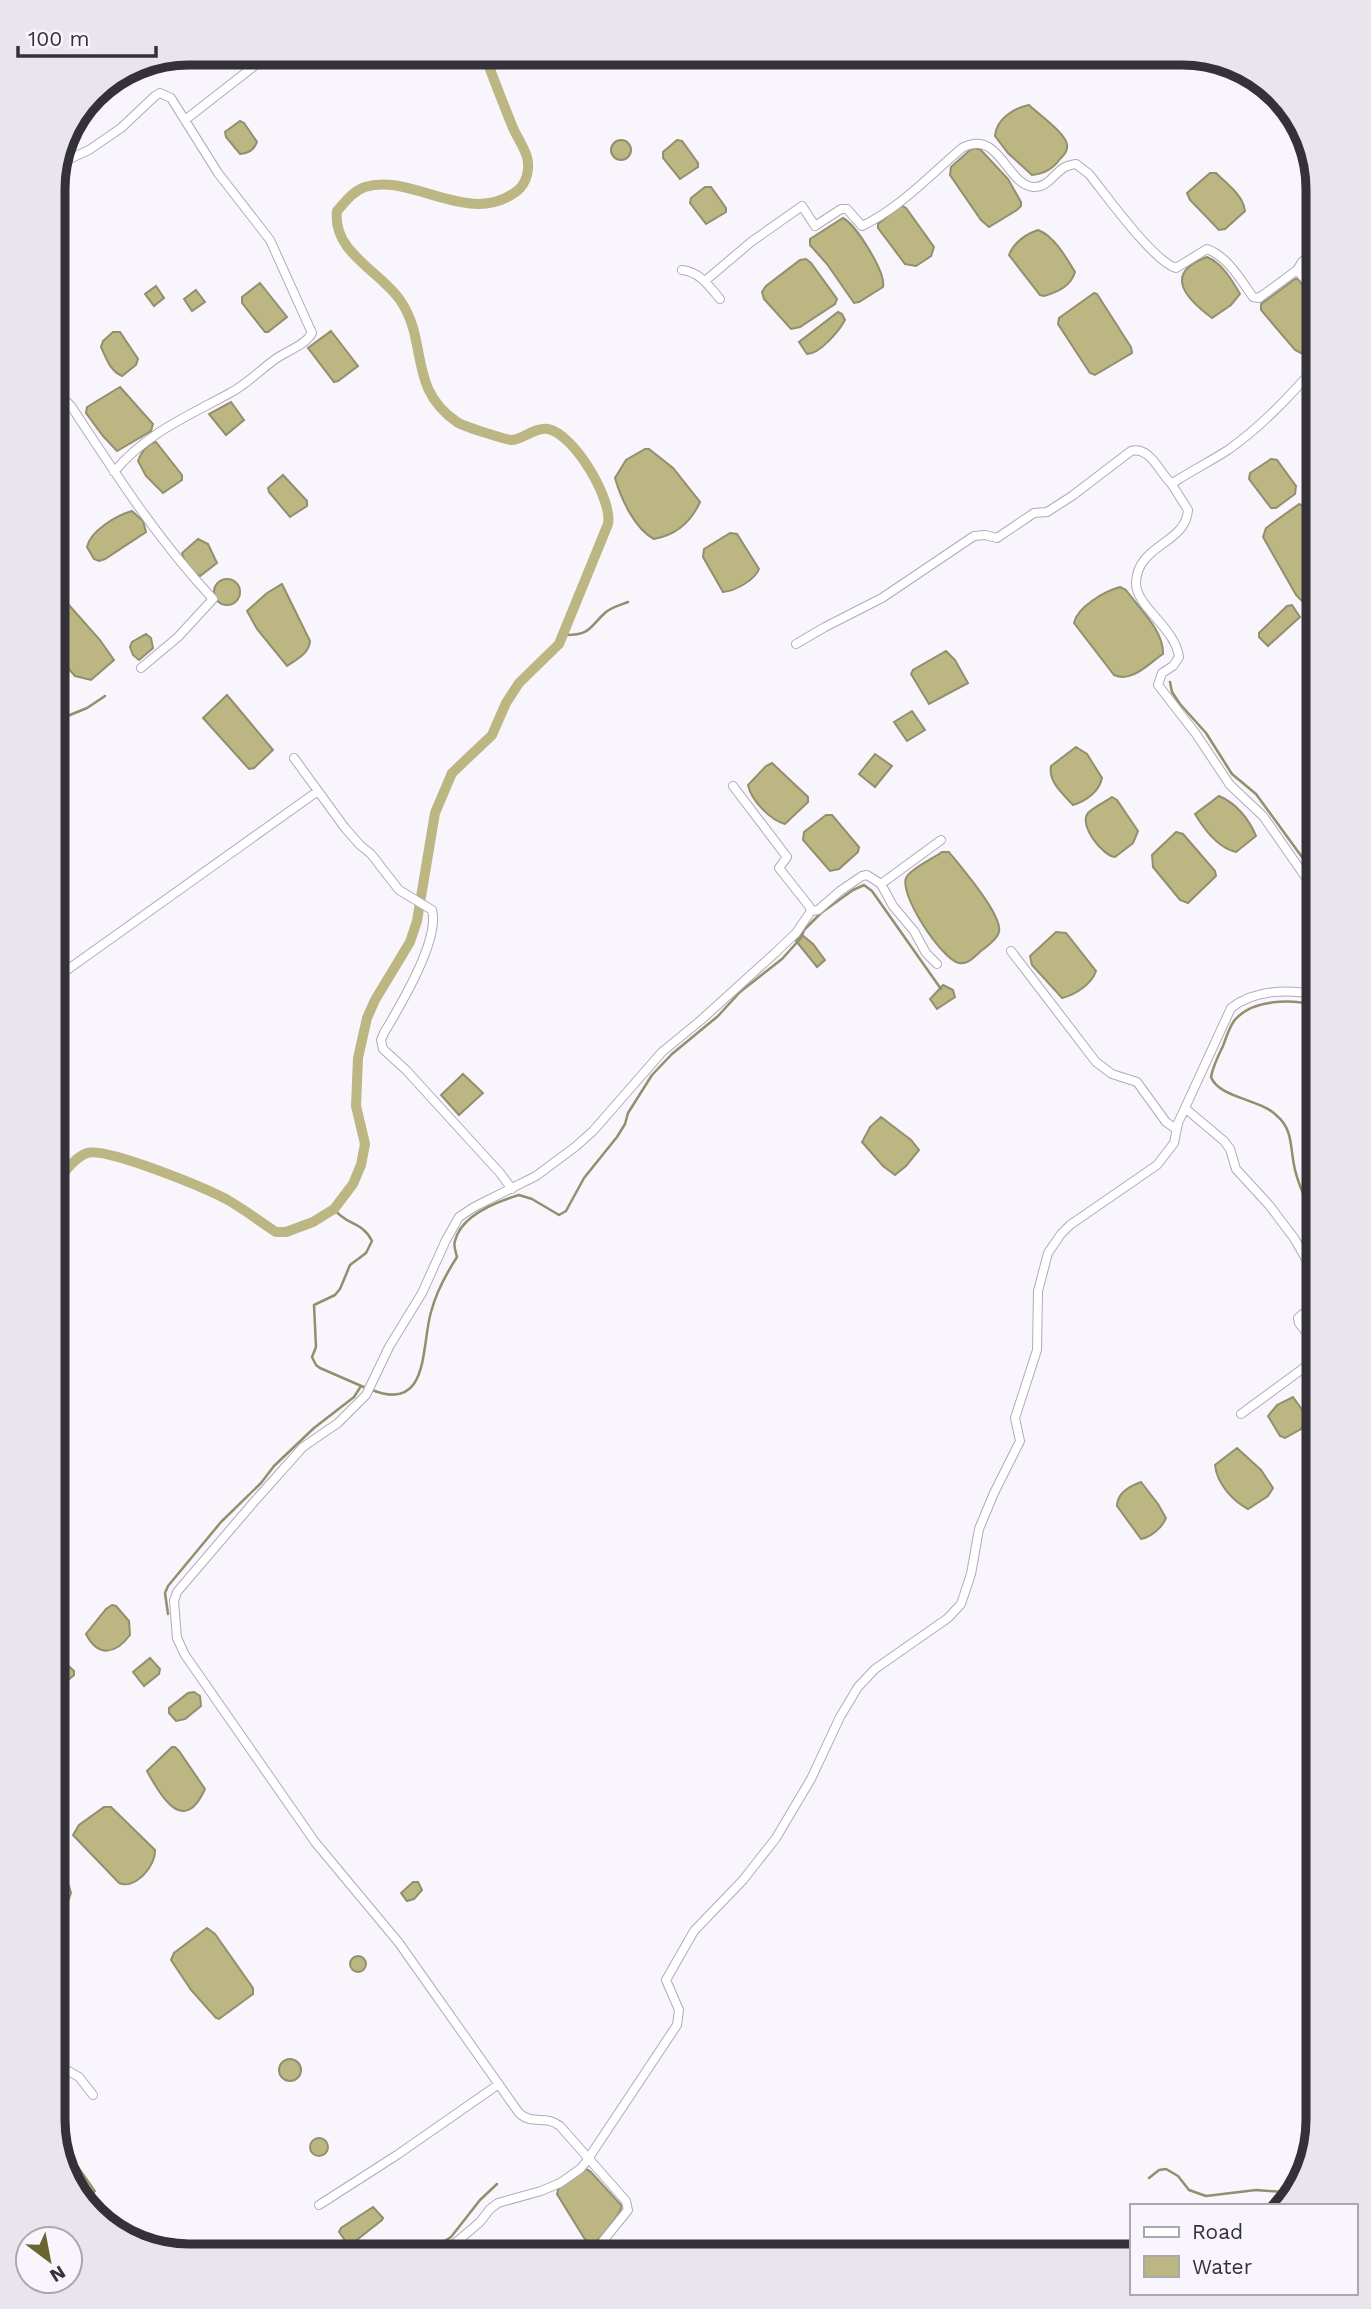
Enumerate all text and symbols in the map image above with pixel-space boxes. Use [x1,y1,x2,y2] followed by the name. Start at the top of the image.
[18,14,156,58] scale bar
[28,26,90,51] text: 100 m
[1130,2204,1357,2295] legend
[1192,2219,1243,2244] text: Road
[14,2225,84,2295] north arrow
[1192,2254,1253,2279] text: Water
[46,2261,70,2287] text: N

